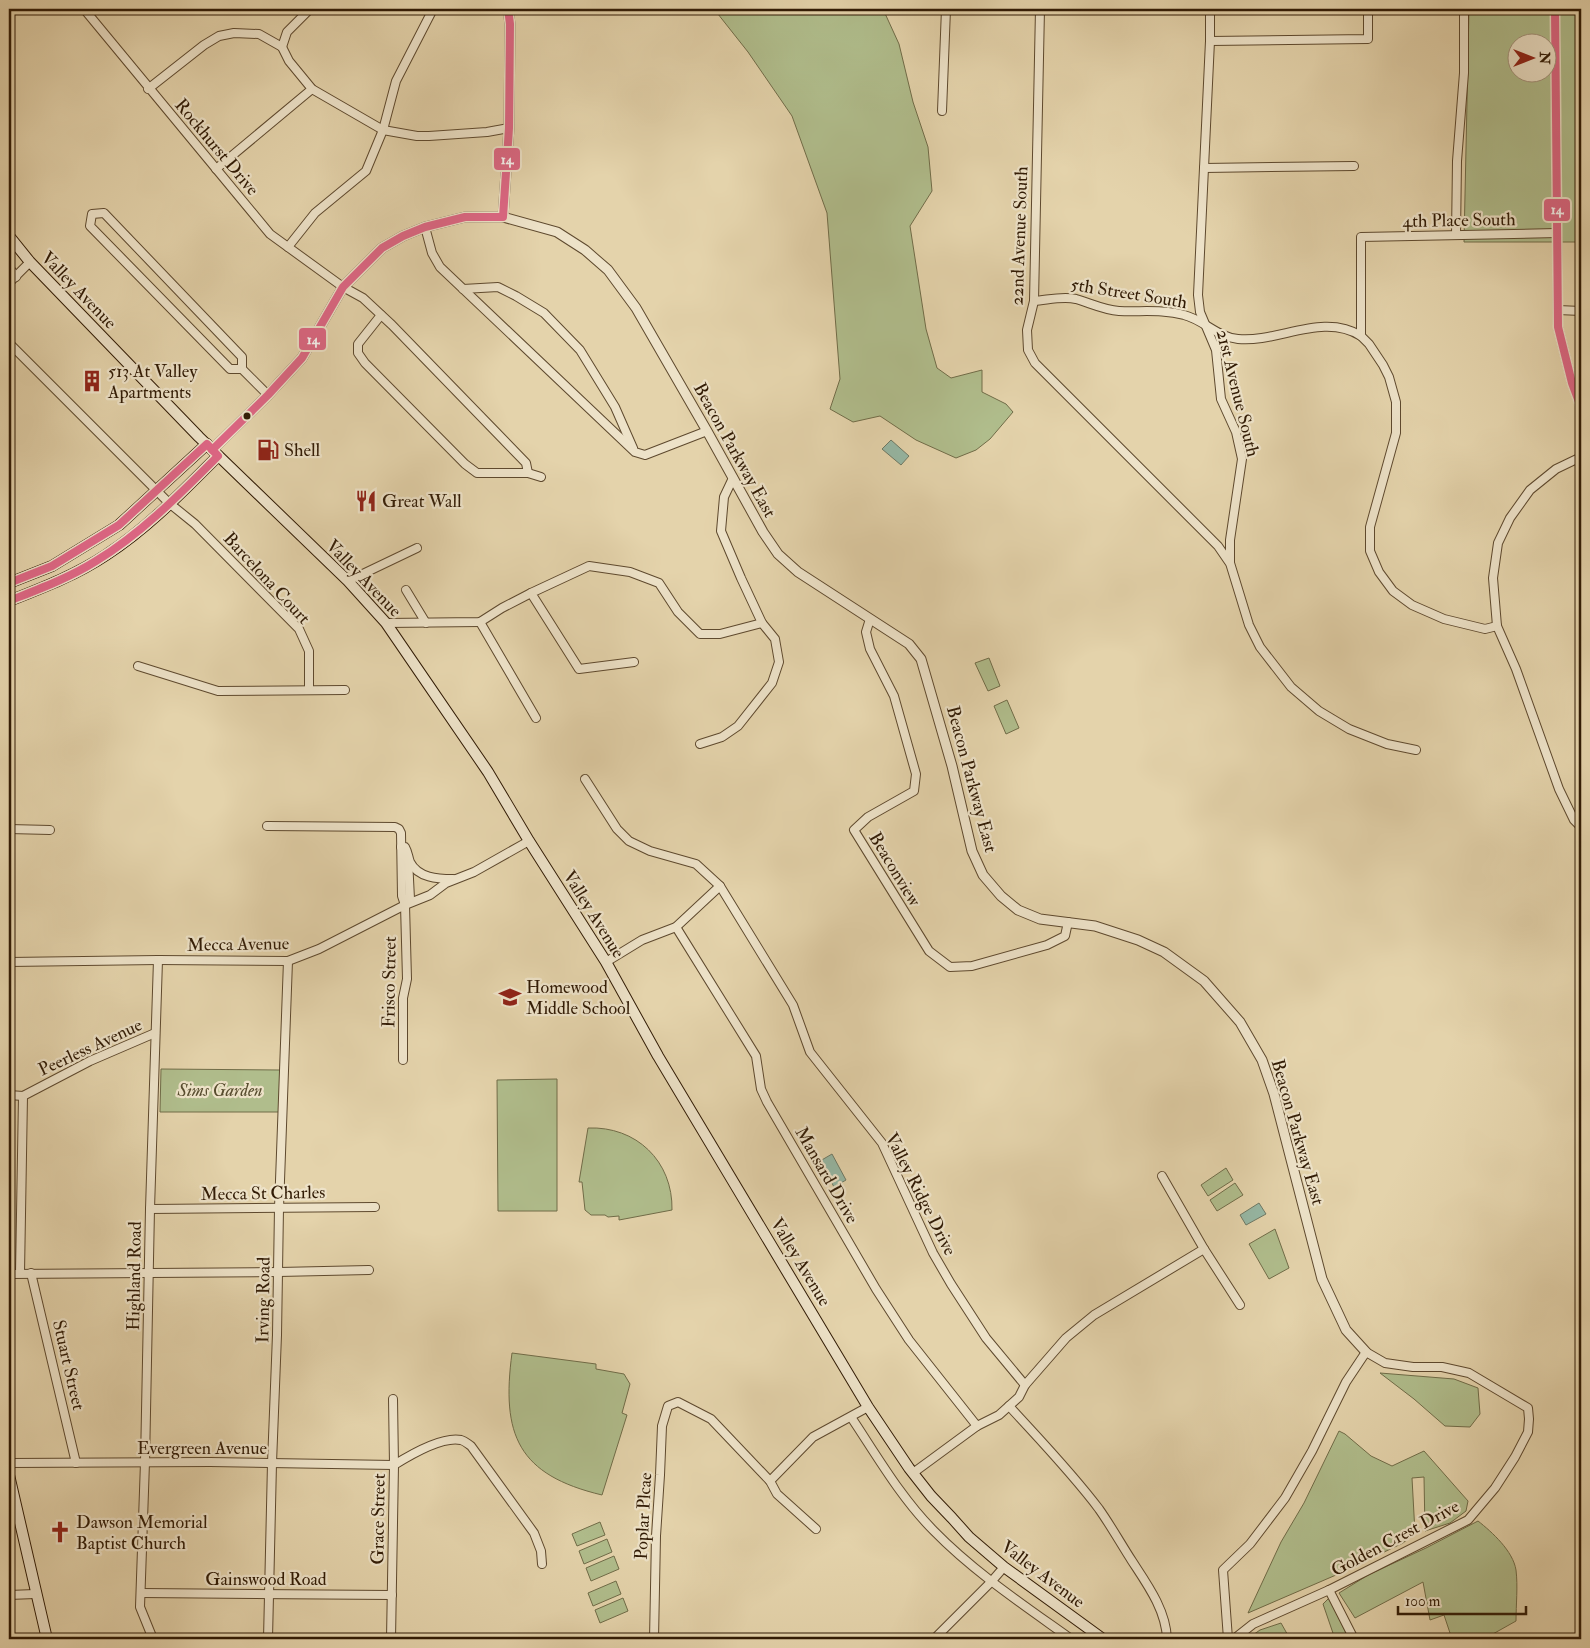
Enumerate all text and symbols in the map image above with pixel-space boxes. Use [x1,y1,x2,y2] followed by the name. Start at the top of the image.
[1508,32,1558,82] north arrow
[1536,51,1553,65] text: N
[169,94,264,201] street label: Rockhurst Drive
[493,147,521,171] line badge: 14
[501,151,515,168] text: 14
[1006,165,1033,306] street label: 22nd Avenue South
[1543,198,1571,222] line badge: 14
[1551,201,1565,218] text: 14
[1402,208,1516,233] street label: 4th Place South
[36,247,122,334] street label: Valley Avenue
[1069,273,1189,314] street label: 5th Street South
[298,327,327,351] line badge: 14
[1211,327,1265,460] street label: 21st Avenue South
[307,331,321,348] text: 14
[107,360,198,404] place label: 513 At Valley Apartments
[79,368,105,394] building icon: 513 At Valley Apartments
[688,379,781,522] street label: Beacon Parkway East
[242,411,252,421] unlabelled marker
[255,437,281,463] fuel station icon: Shell
[284,439,321,462] place label: Shell
[353,488,379,514] restaurant icon: Great Wall
[382,490,462,513] place label: Great Wall
[218,527,315,629] street label: Barcelona Court
[321,535,407,622] street label: Valley Avenue
[941,703,1002,855] street label: Beacon Parkway East
[863,828,926,911] street label: Beaconview
[558,866,630,963] street label: Valley Avenue
[187,932,290,957] street label: Mecca Avenue
[377,936,402,1028] street label: Frisco Street
[526,976,631,1020] place label: Homewood Middle School
[497,984,523,1010] school or university icon: Homewood Middle School
[35,1013,146,1082] street label: Peerless Avenue
[1266,1057,1329,1208] street label: Beacon Parkway East
[177,1079,262,1102] park label: Sims Garden
[790,1123,864,1228] street label: Mansard Drive
[880,1129,962,1260] street label: Valley Ridge Drive
[200,1181,326,1206] street label: Mecca St Charles
[765,1214,836,1311] street label: Valley Avenue
[122,1221,147,1331] street label: Highland Road
[251,1257,276,1343] street label: Irving Road
[47,1318,90,1413] street label: Stuart Street
[137,1437,268,1460] street label: Evergreen Avenue
[630,1471,657,1560] street label: Poplar Plcae
[366,1473,391,1565] street label: Grace Street
[1327,1495,1464,1582] street label: Golden Crest Drive
[76,1511,208,1555] place label: Dawson Memorial Baptist Church
[47,1519,73,1545] church icon: Dawson Memorial Baptist Church
[996,1535,1090,1614] street label: Valley Avenue
[205,1568,327,1591] street label: Gainswood Road
[1398,1583,1525,1615] scale bar
[1405,1592,1441,1611] text: 100 m

